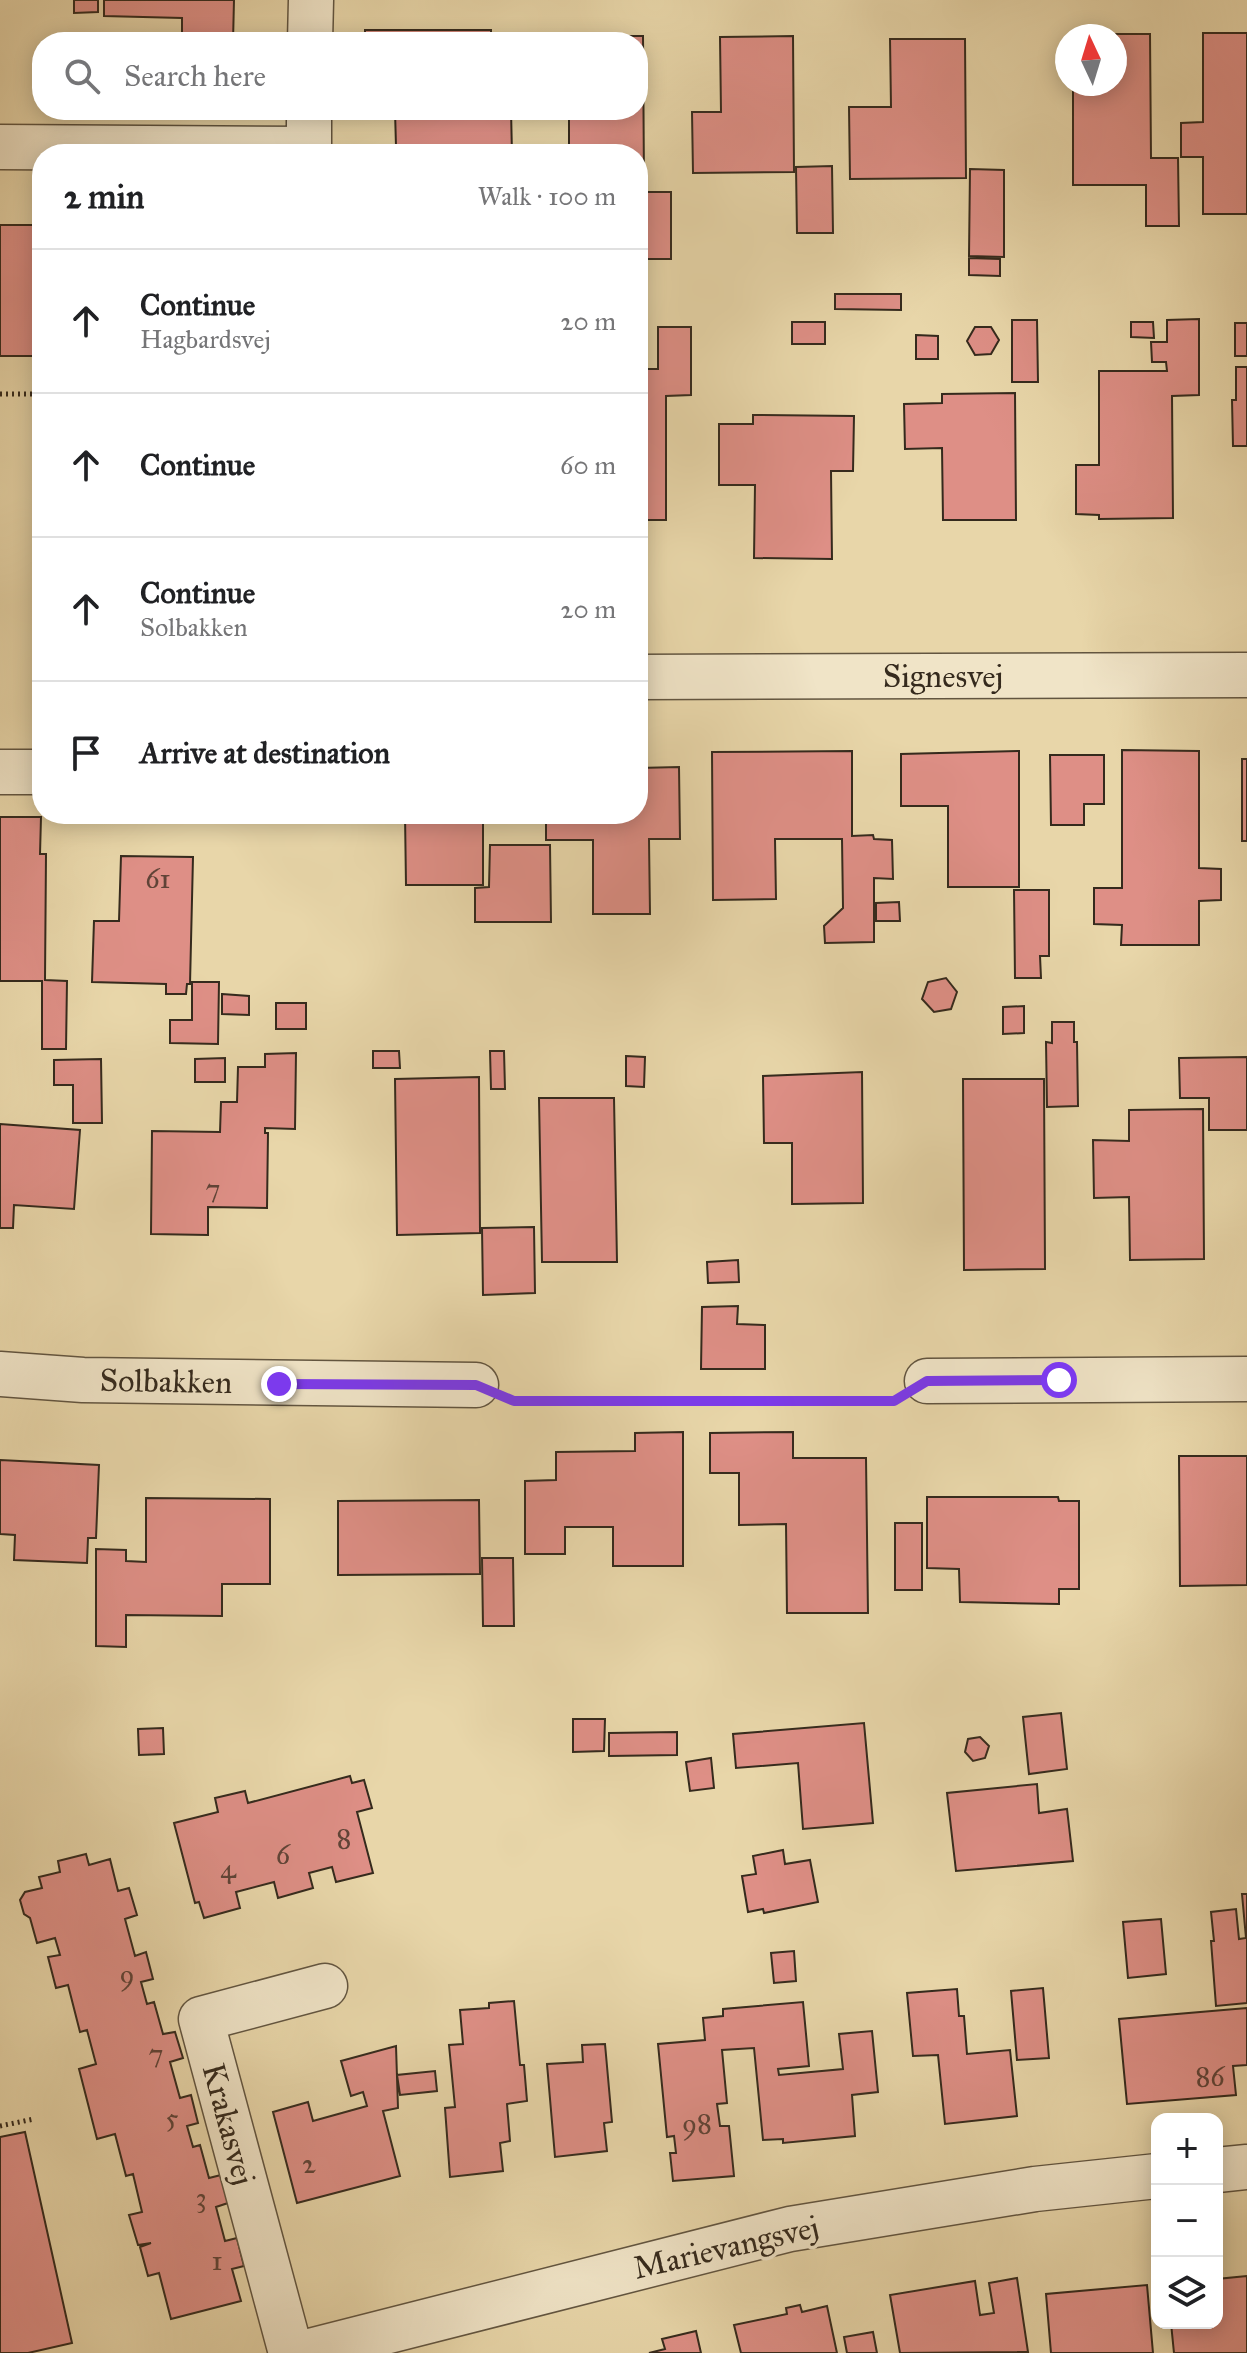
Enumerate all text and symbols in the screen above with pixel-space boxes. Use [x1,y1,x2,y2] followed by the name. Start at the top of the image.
[1055,24,1127,96] north arrow
[32,32,648,120] search box
[60,54,104,98] icon: search
[124,58,266,94] text: Search here
[64,176,144,217] text: 2 min
[478,180,616,212] text: Walk · 100 m
[140,287,255,323] text: Continue
[64,299,108,343] icon: ahead
[561,305,616,337] text: 20 m
[140,323,271,355] text: Hagbardsvej
[64,443,108,487] icon: ahead
[140,447,255,483] text: Continue
[560,449,616,481] text: 60 m
[140,575,255,611] text: Continue
[64,587,108,631] icon: ahead
[561,593,616,625] text: 20 m
[140,611,248,643] text: Solbakken
[883,657,1003,696] street label: Signesvej
[64,731,108,775] icon: arrive
[140,735,390,771] text: Arrive at destination
[145,861,171,896] house number: 61
[206,1171,220,1206] house number: 7
[99,1361,233,1402] street label: Solbakken
[1041,1362,1077,1398] route start
[261,1366,297,1402] route end
[337,1821,351,1856] house number: 8
[276,1837,292,1872] house number: 6
[220,1851,237,1886] house number: 4
[119,1957,135,1992] house number: 9
[149,2036,163,2071] house number: 7
[194,2059,263,2189] street label: Krakasvej
[1195,2059,1226,2094] house number: 86
[165,2100,179,2135] house number: 5
[682,2106,712,2141] house number: 98
[1151,2113,1223,2329] map controls
[1151,2113,1223,2185] button: +
[302,2146,316,2181] house number: 2
[195,2180,207,2215] house number: 3
[1151,2185,1223,2257] button: −
[630,2207,823,2288] street label: Marievangsvej
[211,2243,223,2278] house number: 1
[1151,2257,1223,2329] button: layers

